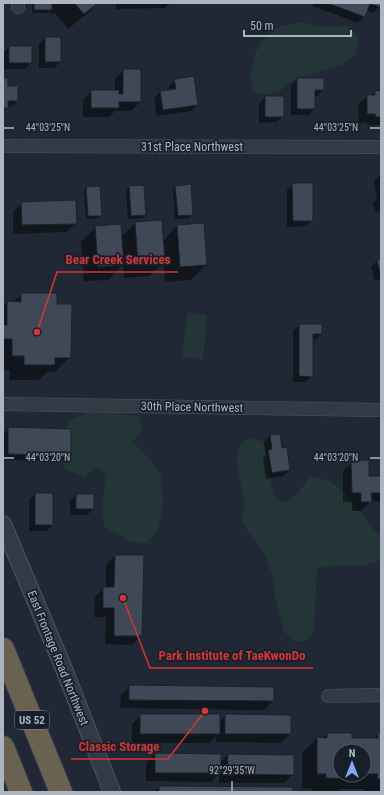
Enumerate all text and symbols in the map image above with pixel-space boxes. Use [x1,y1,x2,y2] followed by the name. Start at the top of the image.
[244,12,351,38] scale bar
[250,19,274,33] text: 50 m
[26,122,70,133] text: 44°03'25"N
[314,122,358,133] text: 44°03'25"N
[141,140,243,154] street label: 31st Place Northwest
[57,247,178,272] callout: Bear Creek Services
[65,252,171,267] text: Bear Creek Services
[141,399,244,415] street label: 30th Place Northwest
[26,452,70,463] text: 44°03'20"N
[314,452,358,463] text: 44°03'20"N
[25,589,92,728] street label: East Frontage Road Northwest
[150,643,313,668] callout: Park Institute of TaeKwonDo
[158,648,306,663] text: Park Institute of TaeKwonDo
[15,711,49,729] road number: US 52
[71,734,168,759] callout: Classic Storage
[78,739,160,754] text: Classic Storage
[332,743,372,783] north arrow
[349,747,356,760] text: N
[209,765,255,776] text: 92°29'35"W

